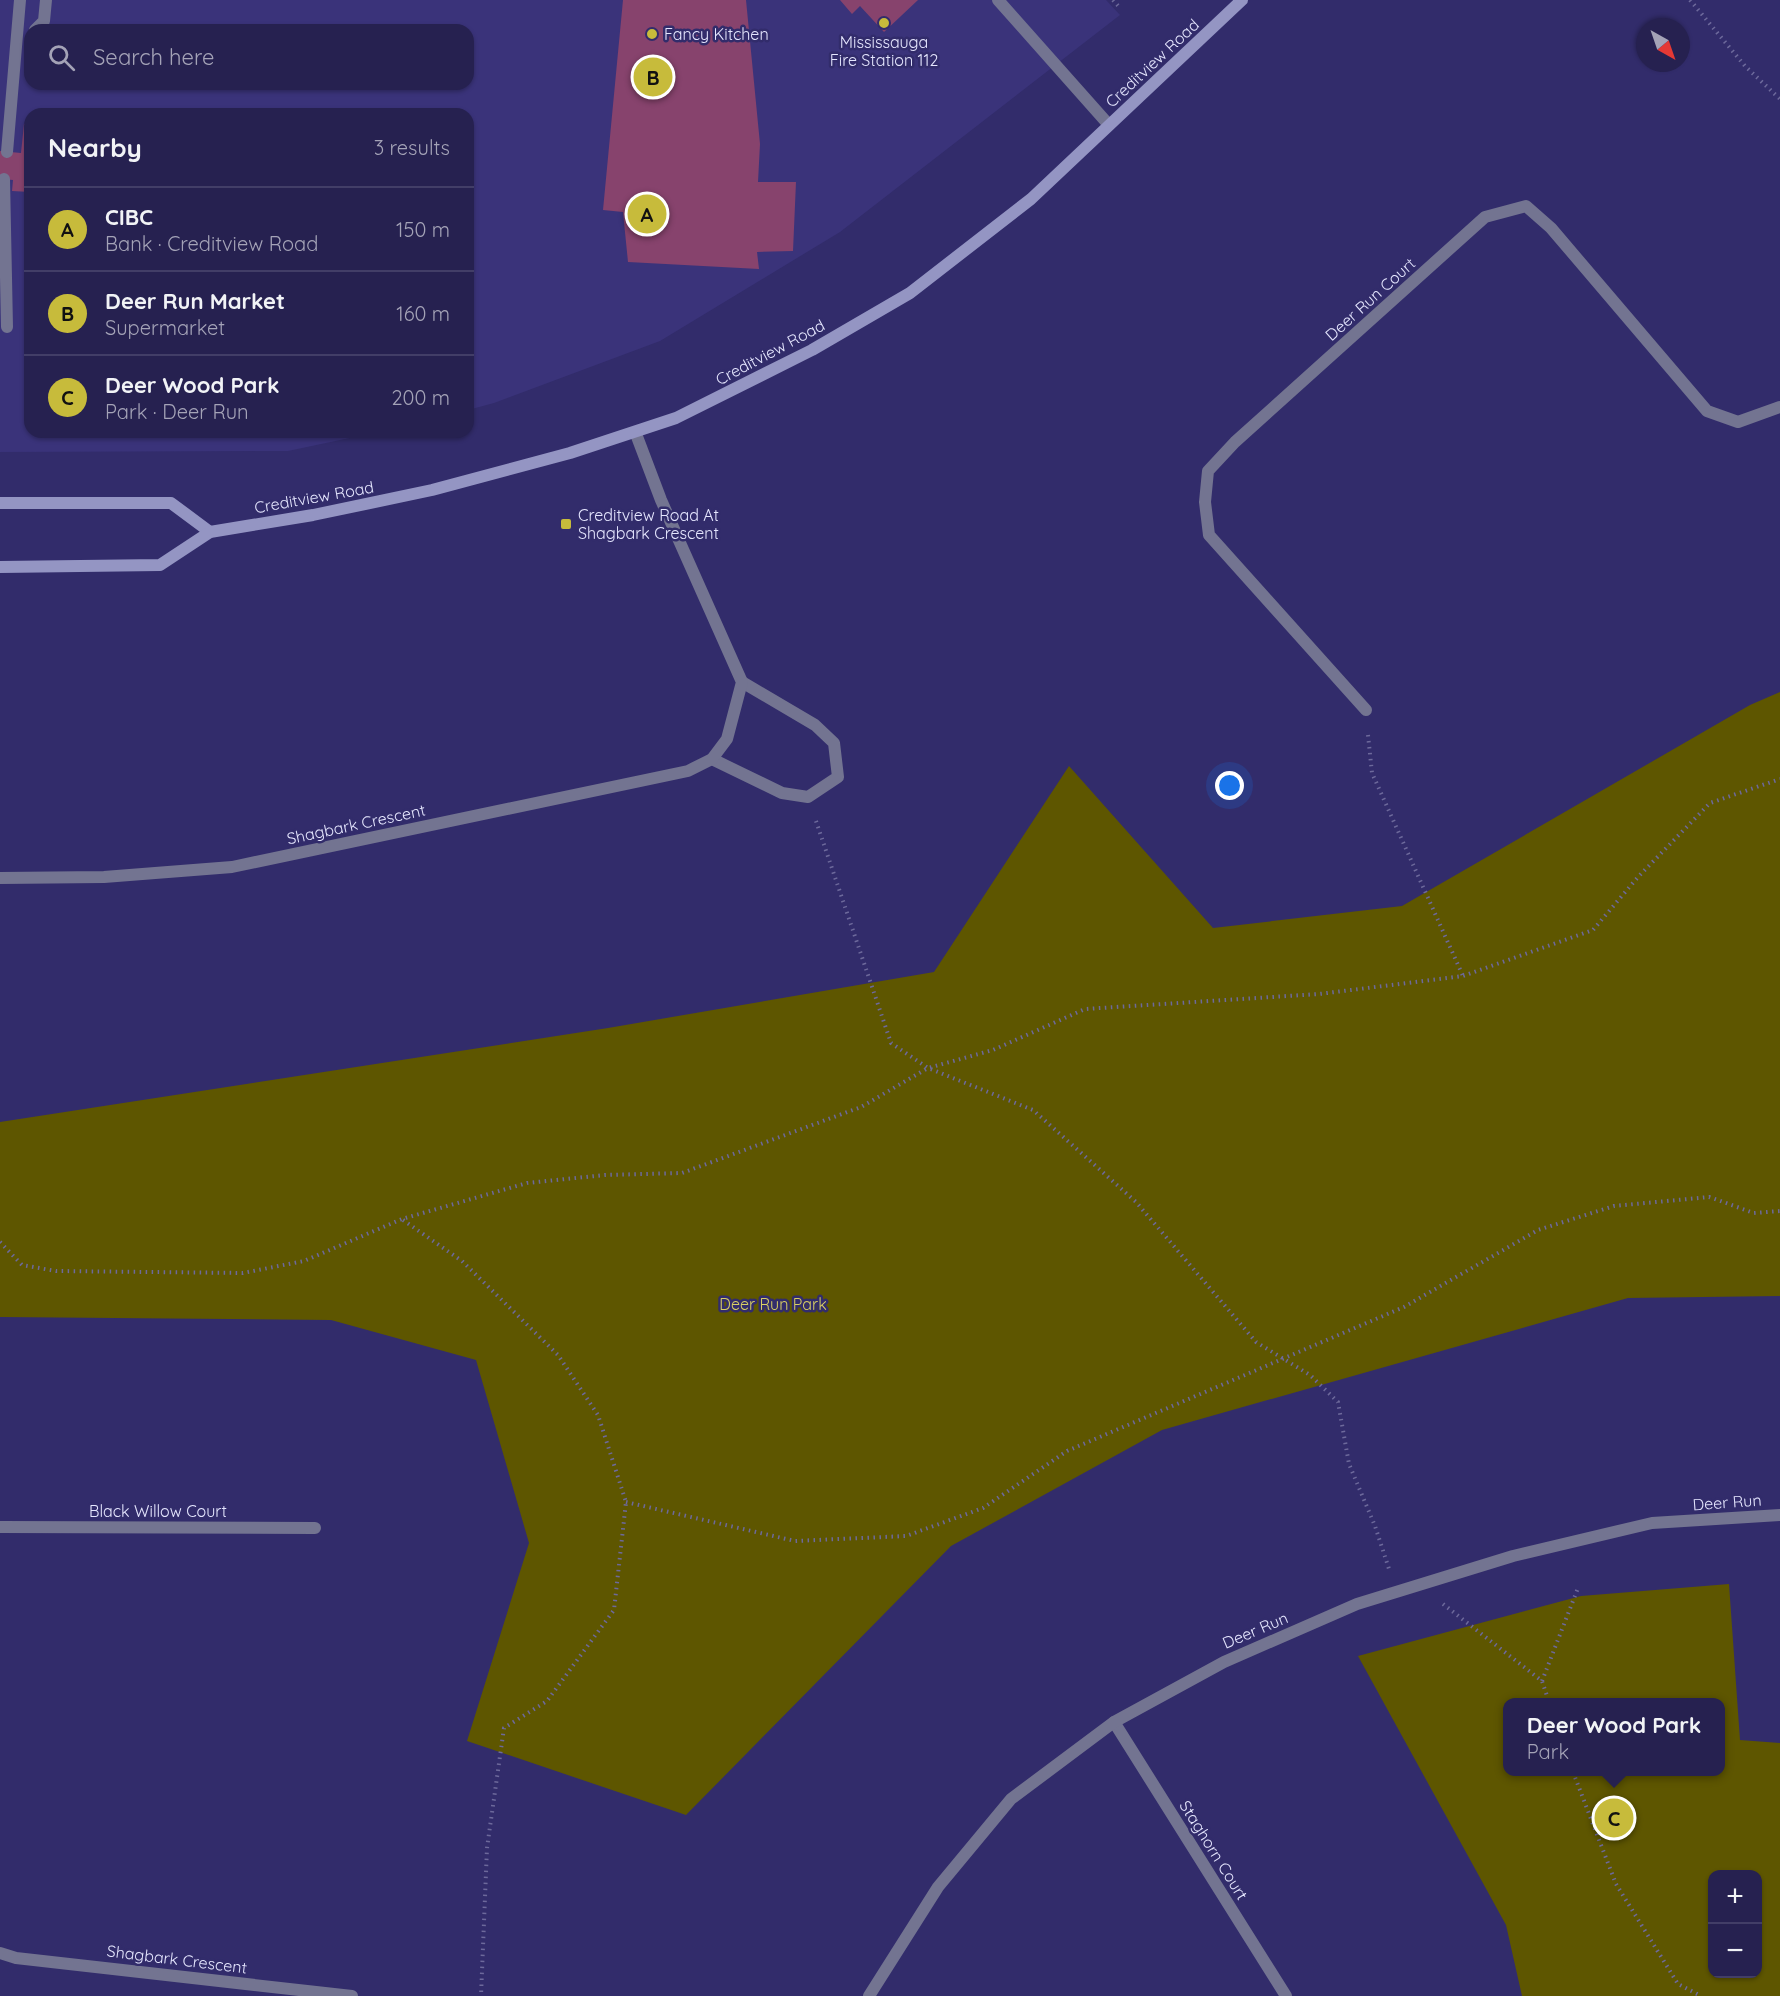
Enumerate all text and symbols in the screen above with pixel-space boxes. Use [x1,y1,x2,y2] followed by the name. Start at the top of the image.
[1101,14,1203,112] street label: Creditview Road
[877,16,891,30] marker: Mississauga Fire Station 112
[1636,18,1690,72] north arrow
[24,24,474,90] search box
[664,24,769,44] place label: Fancy Kitchen
[645,27,659,41] marker: Fancy Kitchen
[830,32,938,70] place label: Mississauga Fire Station 112
[45,41,78,74] icon: search
[93,43,214,71] text: Search here
[634,54,672,100] pin: B
[48,131,142,164] text: Nearby
[374,135,450,160] text: 3 results
[628,192,666,236] pin: A
[105,203,153,231] text: CIBC
[61,217,74,242] text: A
[396,217,450,242] text: 150 m
[105,231,318,256] text: Bank · Creditview Road
[1321,253,1419,345] street label: Deer Run Court
[105,287,285,315] text: Deer Run Market
[61,301,74,326] text: B
[396,301,450,326] text: 160 m
[105,315,225,340] text: Supermarket
[712,315,828,389] street label: Creditview Road
[105,371,279,399] text: Deer Wood Park
[61,385,74,410] text: C
[391,385,450,410] text: 200 m
[105,399,249,424] text: Park · Deer Run
[253,477,375,517] street label: Creditview Road
[578,505,719,543] place label: Creditview Road At Shagbark Crescent
[559,517,573,531] marker: Creditview Road At Shagbark Crescent
[1215,771,1244,800] your location
[285,800,427,848] street label: Shagbark Crescent
[719,1294,827,1314] park label: Deer Run Park
[1692,1490,1762,1514] street label: Deer Run
[89,1501,227,1521] street label: Black Willow Court
[1219,1607,1291,1653] street label: Deer Run
[1503,1698,1725,1776] popup
[1527,1711,1701,1739] text: Deer Wood Park
[1527,1739,1569,1764] text: Park
[1594,1796,1634,1840] pin: C
[1175,1797,1253,1903] street label: Staghorn Court
[1708,1870,1762,1978] map controls
[1708,1870,1762,1924] button: +
[1708,1924,1762,1978] button: −
[106,1940,248,1978] street label: Shagbark Crescent

